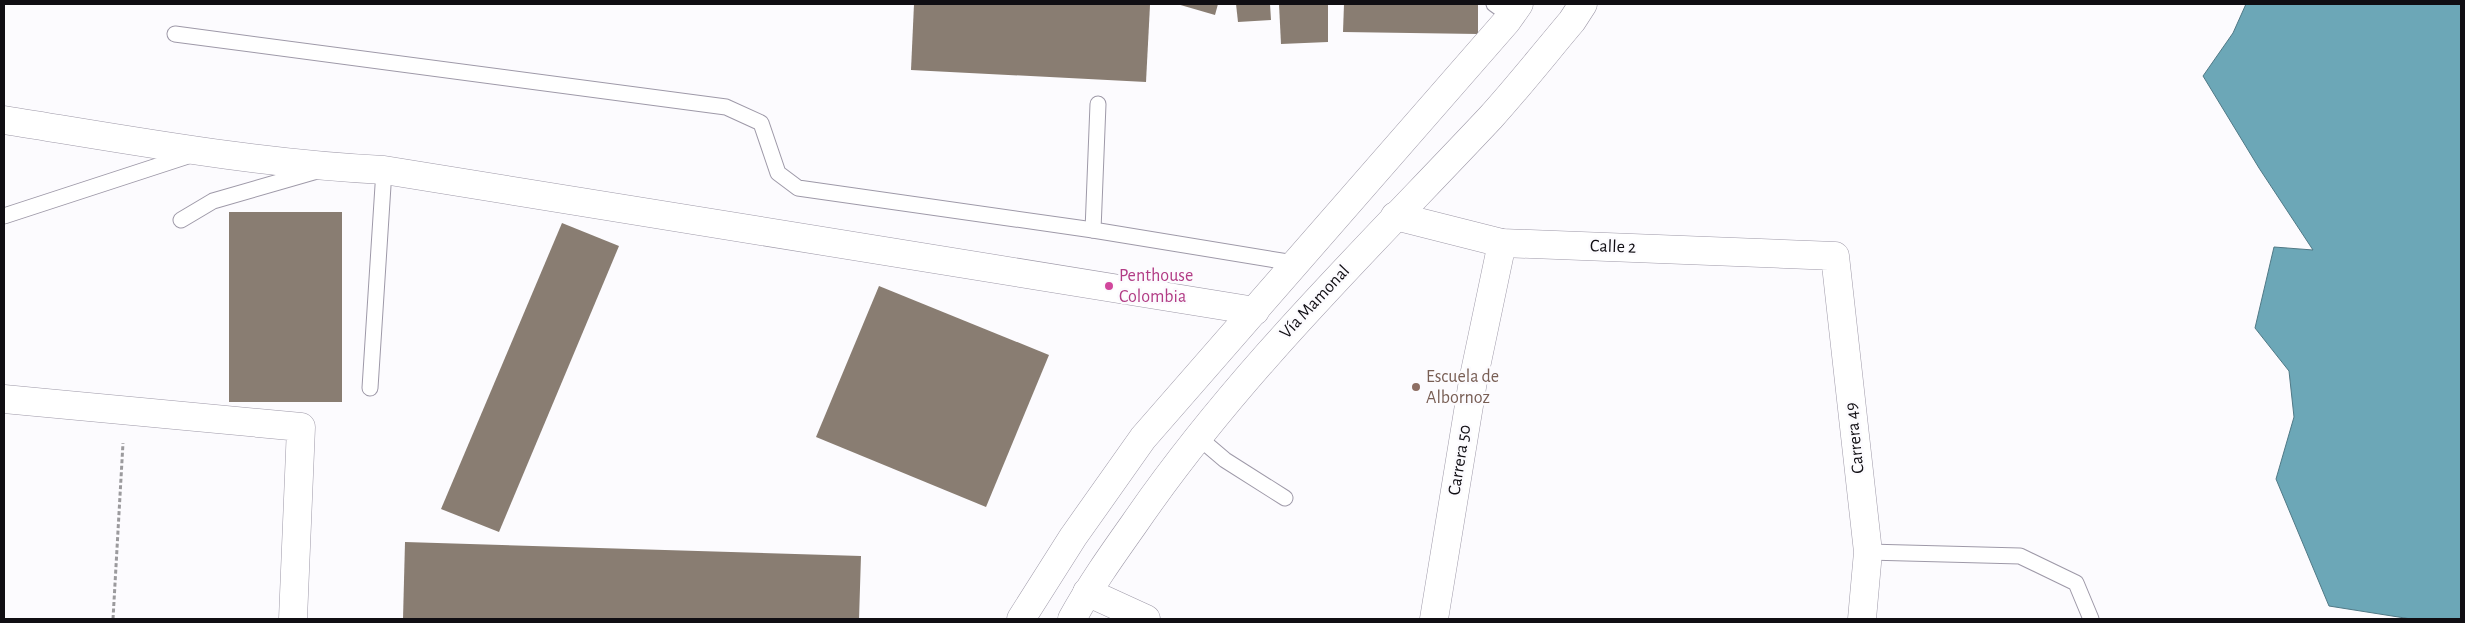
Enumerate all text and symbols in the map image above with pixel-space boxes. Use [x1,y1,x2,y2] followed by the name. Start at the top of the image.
[1590,237,1636,257] street label: Calle 2
[1277,262,1353,342] street label: Vía Mamonal
[1119,267,1193,306] place label: Penthouse Colombia
[1103,280,1115,292] marker: Penthouse Colombia
[1426,368,1499,407] place label: Escuela de Albornoz
[1410,381,1422,393] marker: Escuela de Albornoz
[1842,402,1868,474] street label: Carrera 49
[1446,423,1474,497] street label: Carrera 50

